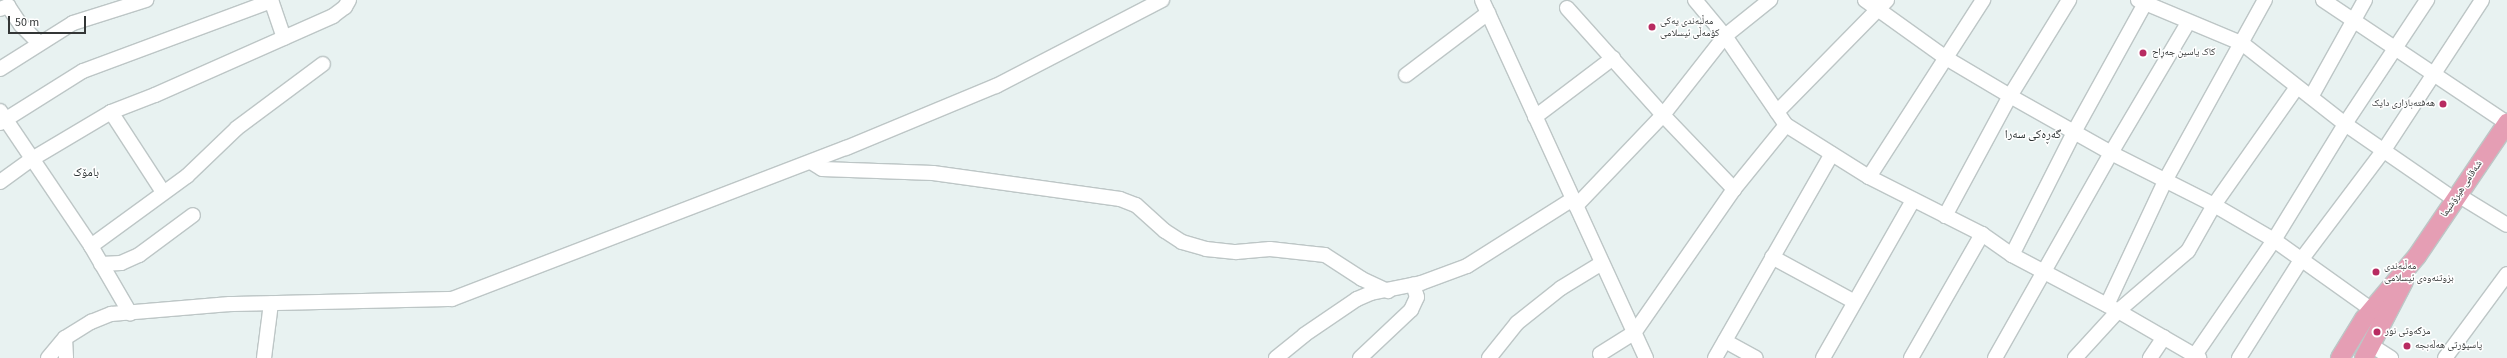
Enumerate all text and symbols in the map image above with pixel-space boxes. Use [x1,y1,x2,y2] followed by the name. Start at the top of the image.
[10,8,88,34] scale bar
[15,14,39,31] text: 50 m
[1660,15,1719,38] place label: مەڵبەندی یەکی کۆمەڵی ئیسلامی
[1647,22,1657,32] marker: مەڵبەندی یەکی کۆمەڵی ئیسلامی
[2137,47,2149,59] marker: کاک یاسین جەڕاح
[2152,47,2215,59] place label: کاک یاسین جەڕاح
[2372,98,2435,110] place label: هەفتەبازاری دایک
[2438,99,2448,109] marker: هەفتەبازاری دایک
[2005,128,2061,142] district label: گەڕەکی سەرا
[2439,158,2485,220] street label: شەقامی هیرۆشیما
[73,166,99,180] district label: بامۆک
[2384,260,2454,284] place label: مەڵبەندی بزوتنەوەی ئیسلامی
[2371,267,2381,277] marker: مەڵبەندی بزوتنەوەی ئیسلامی
[2385,326,2431,338] place label: مزگەوتی نور
[2372,327,2382,337] marker: مزگەوتی نور
[2415,340,2482,352] place label: پاسپۆرتی هەڵەبجە
[2402,341,2412,351] marker: پاسپۆرتی هەڵەبجە

